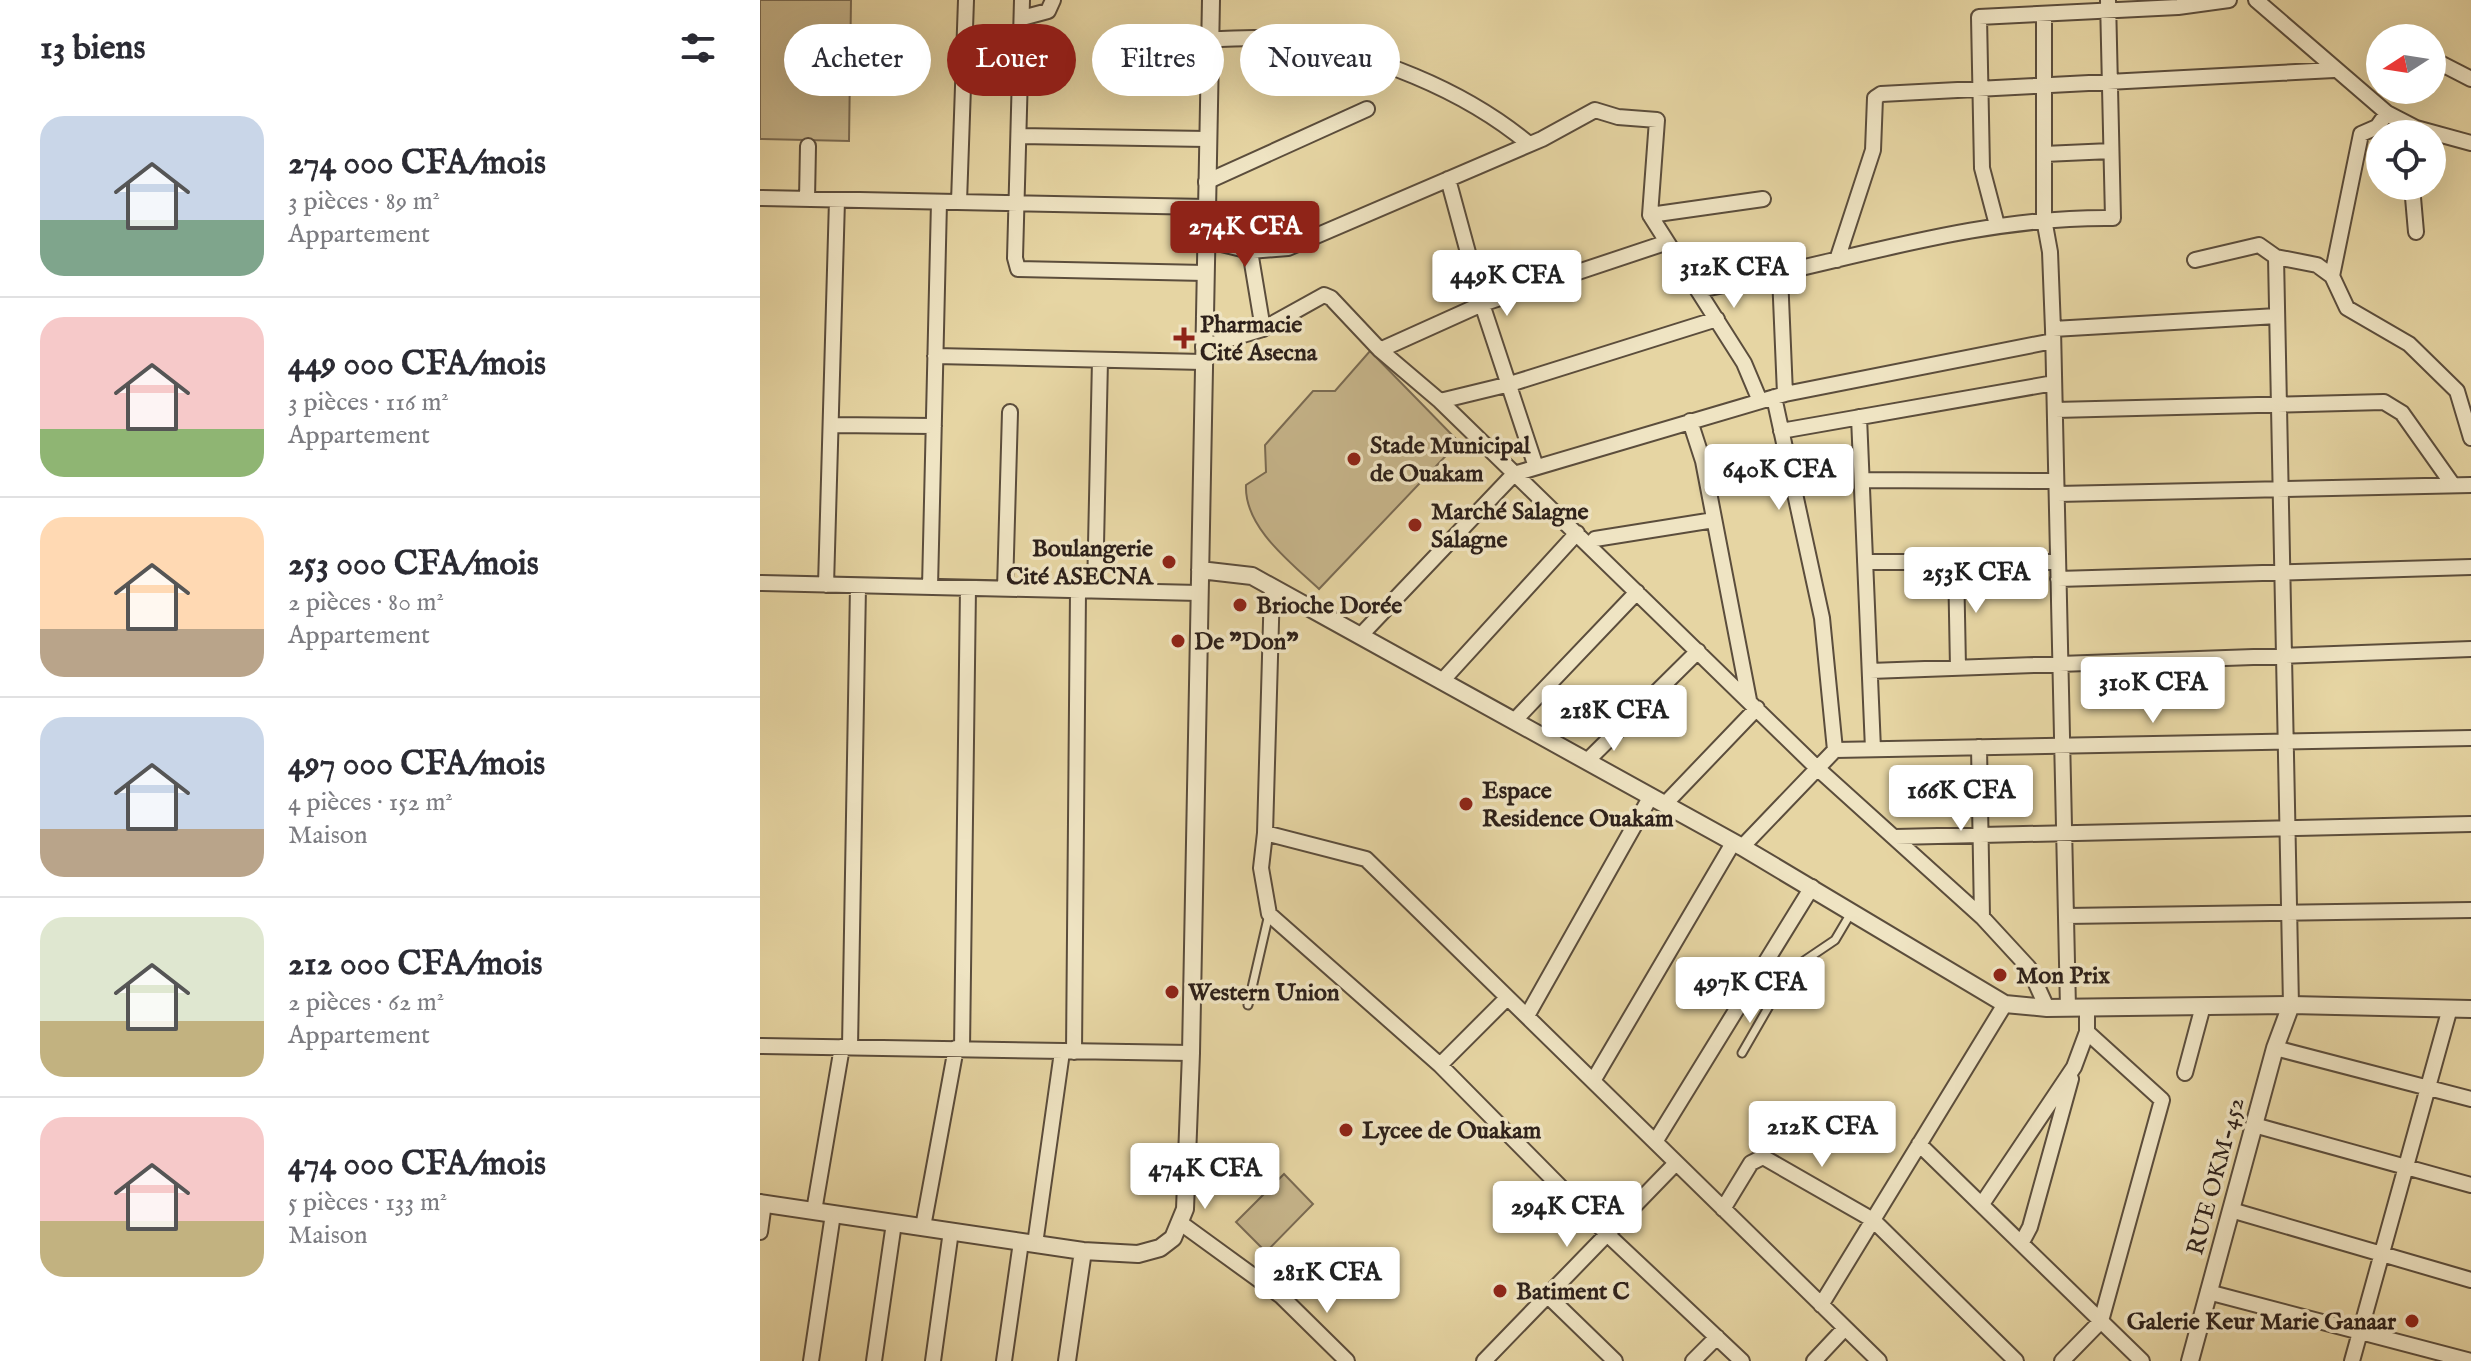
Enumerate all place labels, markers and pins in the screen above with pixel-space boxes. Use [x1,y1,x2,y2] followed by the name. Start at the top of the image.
[1162,201,1328,269] pin: 274K CFA
[1651,242,1817,310] pin: 312K CFA
[1424,250,1590,318] pin: 449K CFA
[1200,310,1318,369] place label: Pharmacie Cité Asecna
[1175,329,1193,347] marker: Pharmacie Cité Asecna
[1370,431,1531,490] place label: Stade Municipal de Ouakam
[1696,444,1862,512] pin: 640K CFA
[1345,450,1363,468] marker: Stade Municipal de Ouakam
[1431,497,1588,556] place label: Marché Salagne Salagne
[1406,516,1424,534] marker: Marché Salagne Salagne
[1006,534,1155,593] place label: Boulangerie Cité ASECNA
[1893,547,2059,615] pin: 253K CFA
[1160,553,1178,571] marker: Boulangerie Cité ASECNA
[1256,591,1402,622] place label: Brioche Dorée
[1231,596,1249,614] marker: Brioche Dorée
[1194,627,1298,658] place label: De "Don"
[1169,632,1187,650] marker: De "Don"
[2070,657,2236,725] pin: 310K CFA
[1531,685,1697,753] pin: 218K CFA
[1878,765,2044,833] pin: 166K CFA
[1482,776,1674,835] place label: Espace Residence Ouakam
[1457,795,1475,813] marker: Espace Residence Ouakam
[1667,957,1833,1025] pin: 497K CFA
[2016,961,2110,992] place label: Mon Prix
[1991,966,2009,984] marker: Mon Prix
[1187,978,1340,1009] place label: Western Union
[1163,983,1181,1001] marker: Western Union
[1739,1101,1905,1169] pin: 212K CFA
[1362,1116,1542,1147] place label: Lycee de Ouakam
[1337,1121,1355,1139] marker: Lycee de Ouakam
[1122,1143,1288,1211] pin: 474K CFA
[1484,1181,1650,1249] pin: 294K CFA
[1244,1247,1410,1315] pin: 281K CFA
[1516,1277,1630,1308] place label: Batiment C
[1491,1282,1509,1300] marker: Batiment C
[2127,1307,2396,1338] place label: Galerie Keur Marie Ganaar
[2403,1312,2421,1330] marker: Galerie Keur Marie Ganaar

